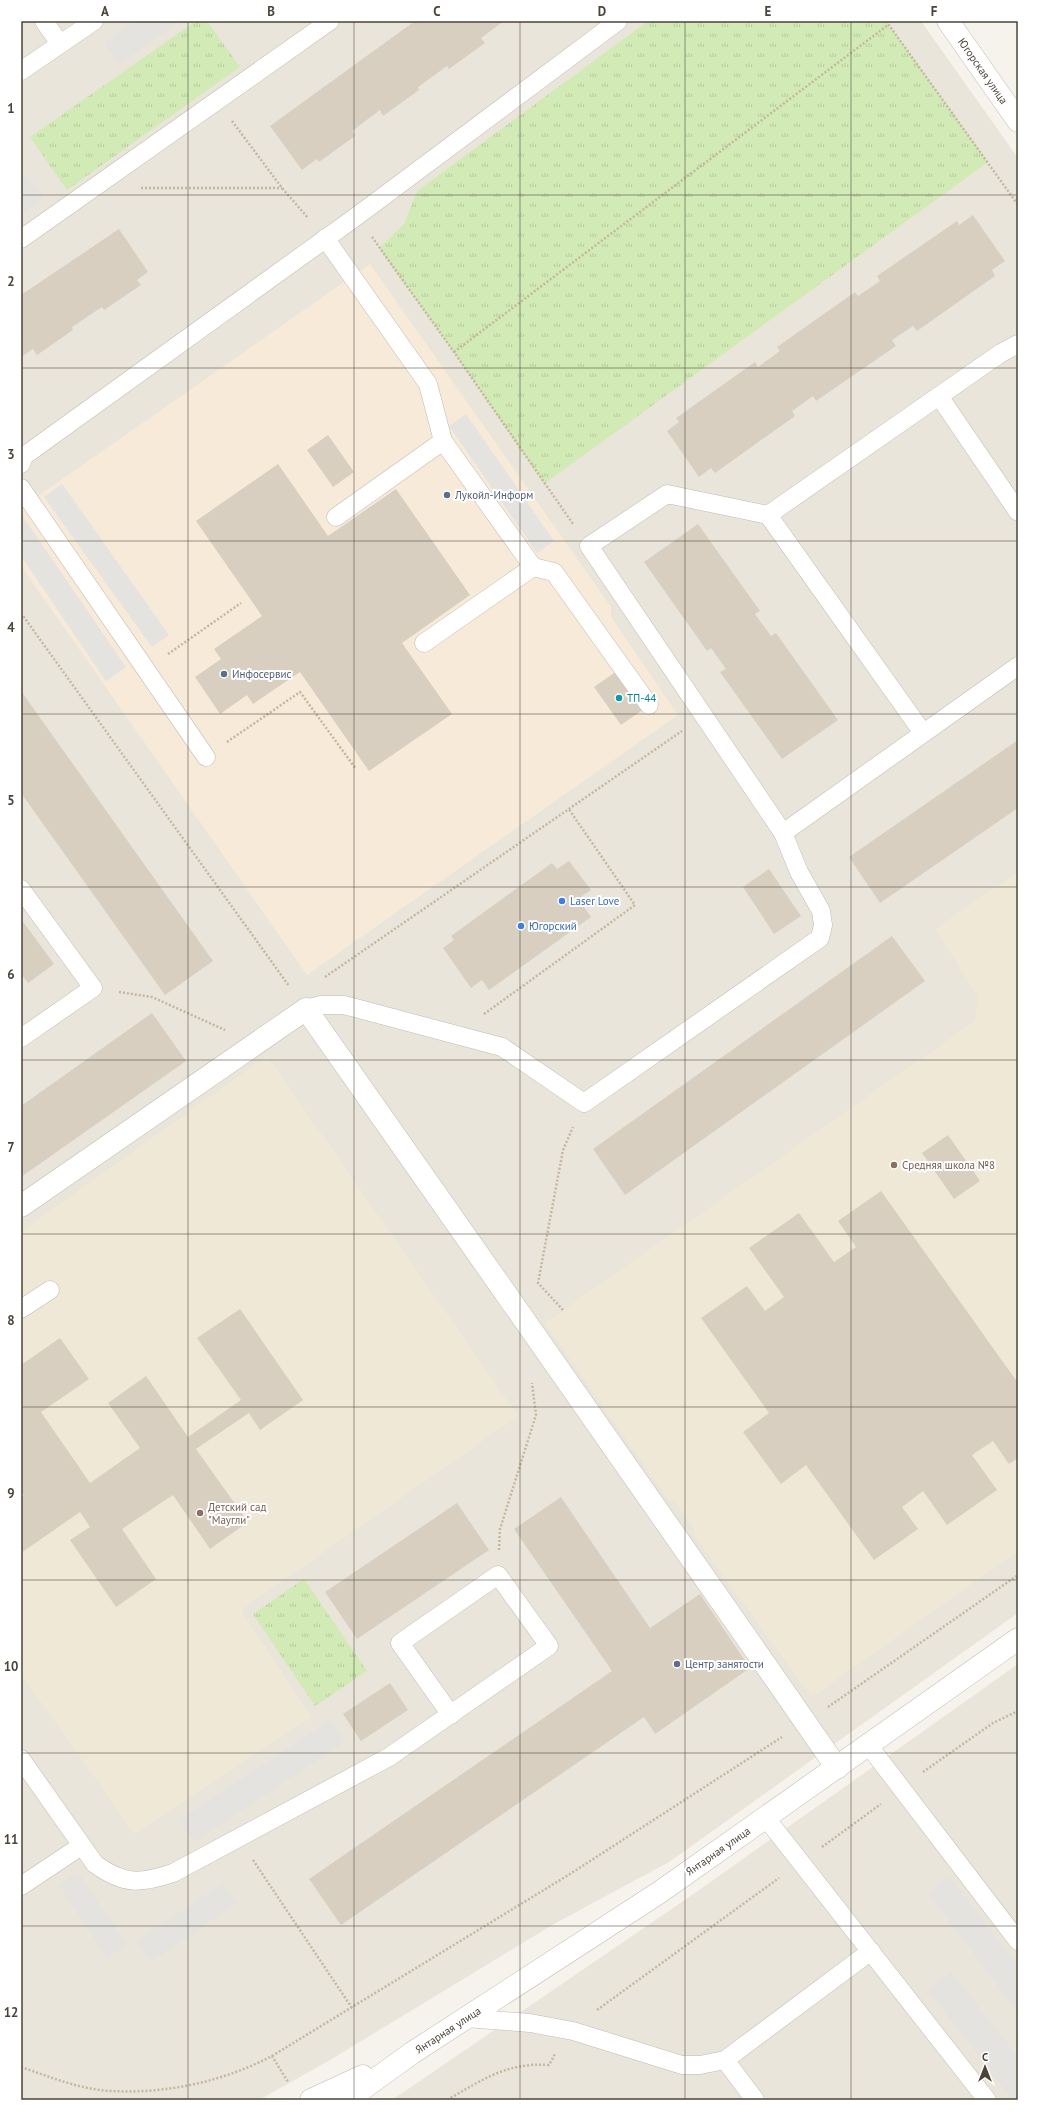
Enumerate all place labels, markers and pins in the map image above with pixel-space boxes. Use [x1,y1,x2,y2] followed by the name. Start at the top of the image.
[454,488,533,502] place label: Лукойл-Информ
[442,490,452,500] marker: Лукойл-Информ
[232,667,292,681] place label: Инфосервис
[219,669,229,679] marker: Инфосервис
[627,691,656,705] place label: ТП-44
[614,693,624,703] marker: ТП-44
[570,894,620,908] place label: Laser Love
[557,896,567,906] marker: Laser Love
[529,919,577,933] place label: Югорский
[516,921,526,931] marker: Югорский
[902,1158,995,1172] place label: Средняя школа №8
[889,1160,899,1170] marker: Средняя школа №8
[208,1500,266,1527] place label: Детский сад "Маугли"
[195,1508,205,1518] marker: Детский сад "Маугли"
[685,1657,764,1671] place label: Центр занятости
[672,1659,682,1669] marker: Центр занятости

